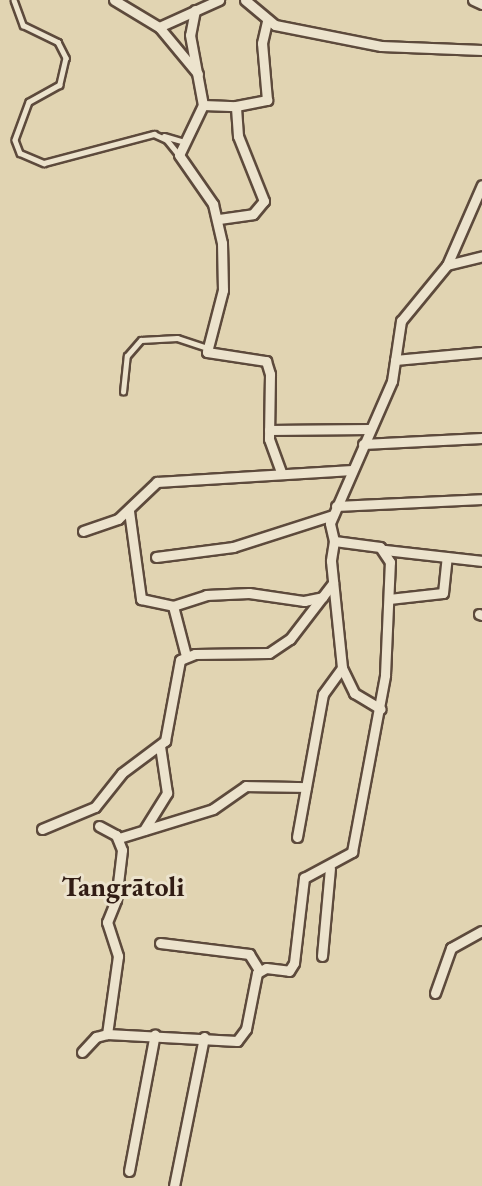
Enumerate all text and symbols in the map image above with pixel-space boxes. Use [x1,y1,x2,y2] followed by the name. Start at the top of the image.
[62,869,184,903] district label: Tangrātoli

